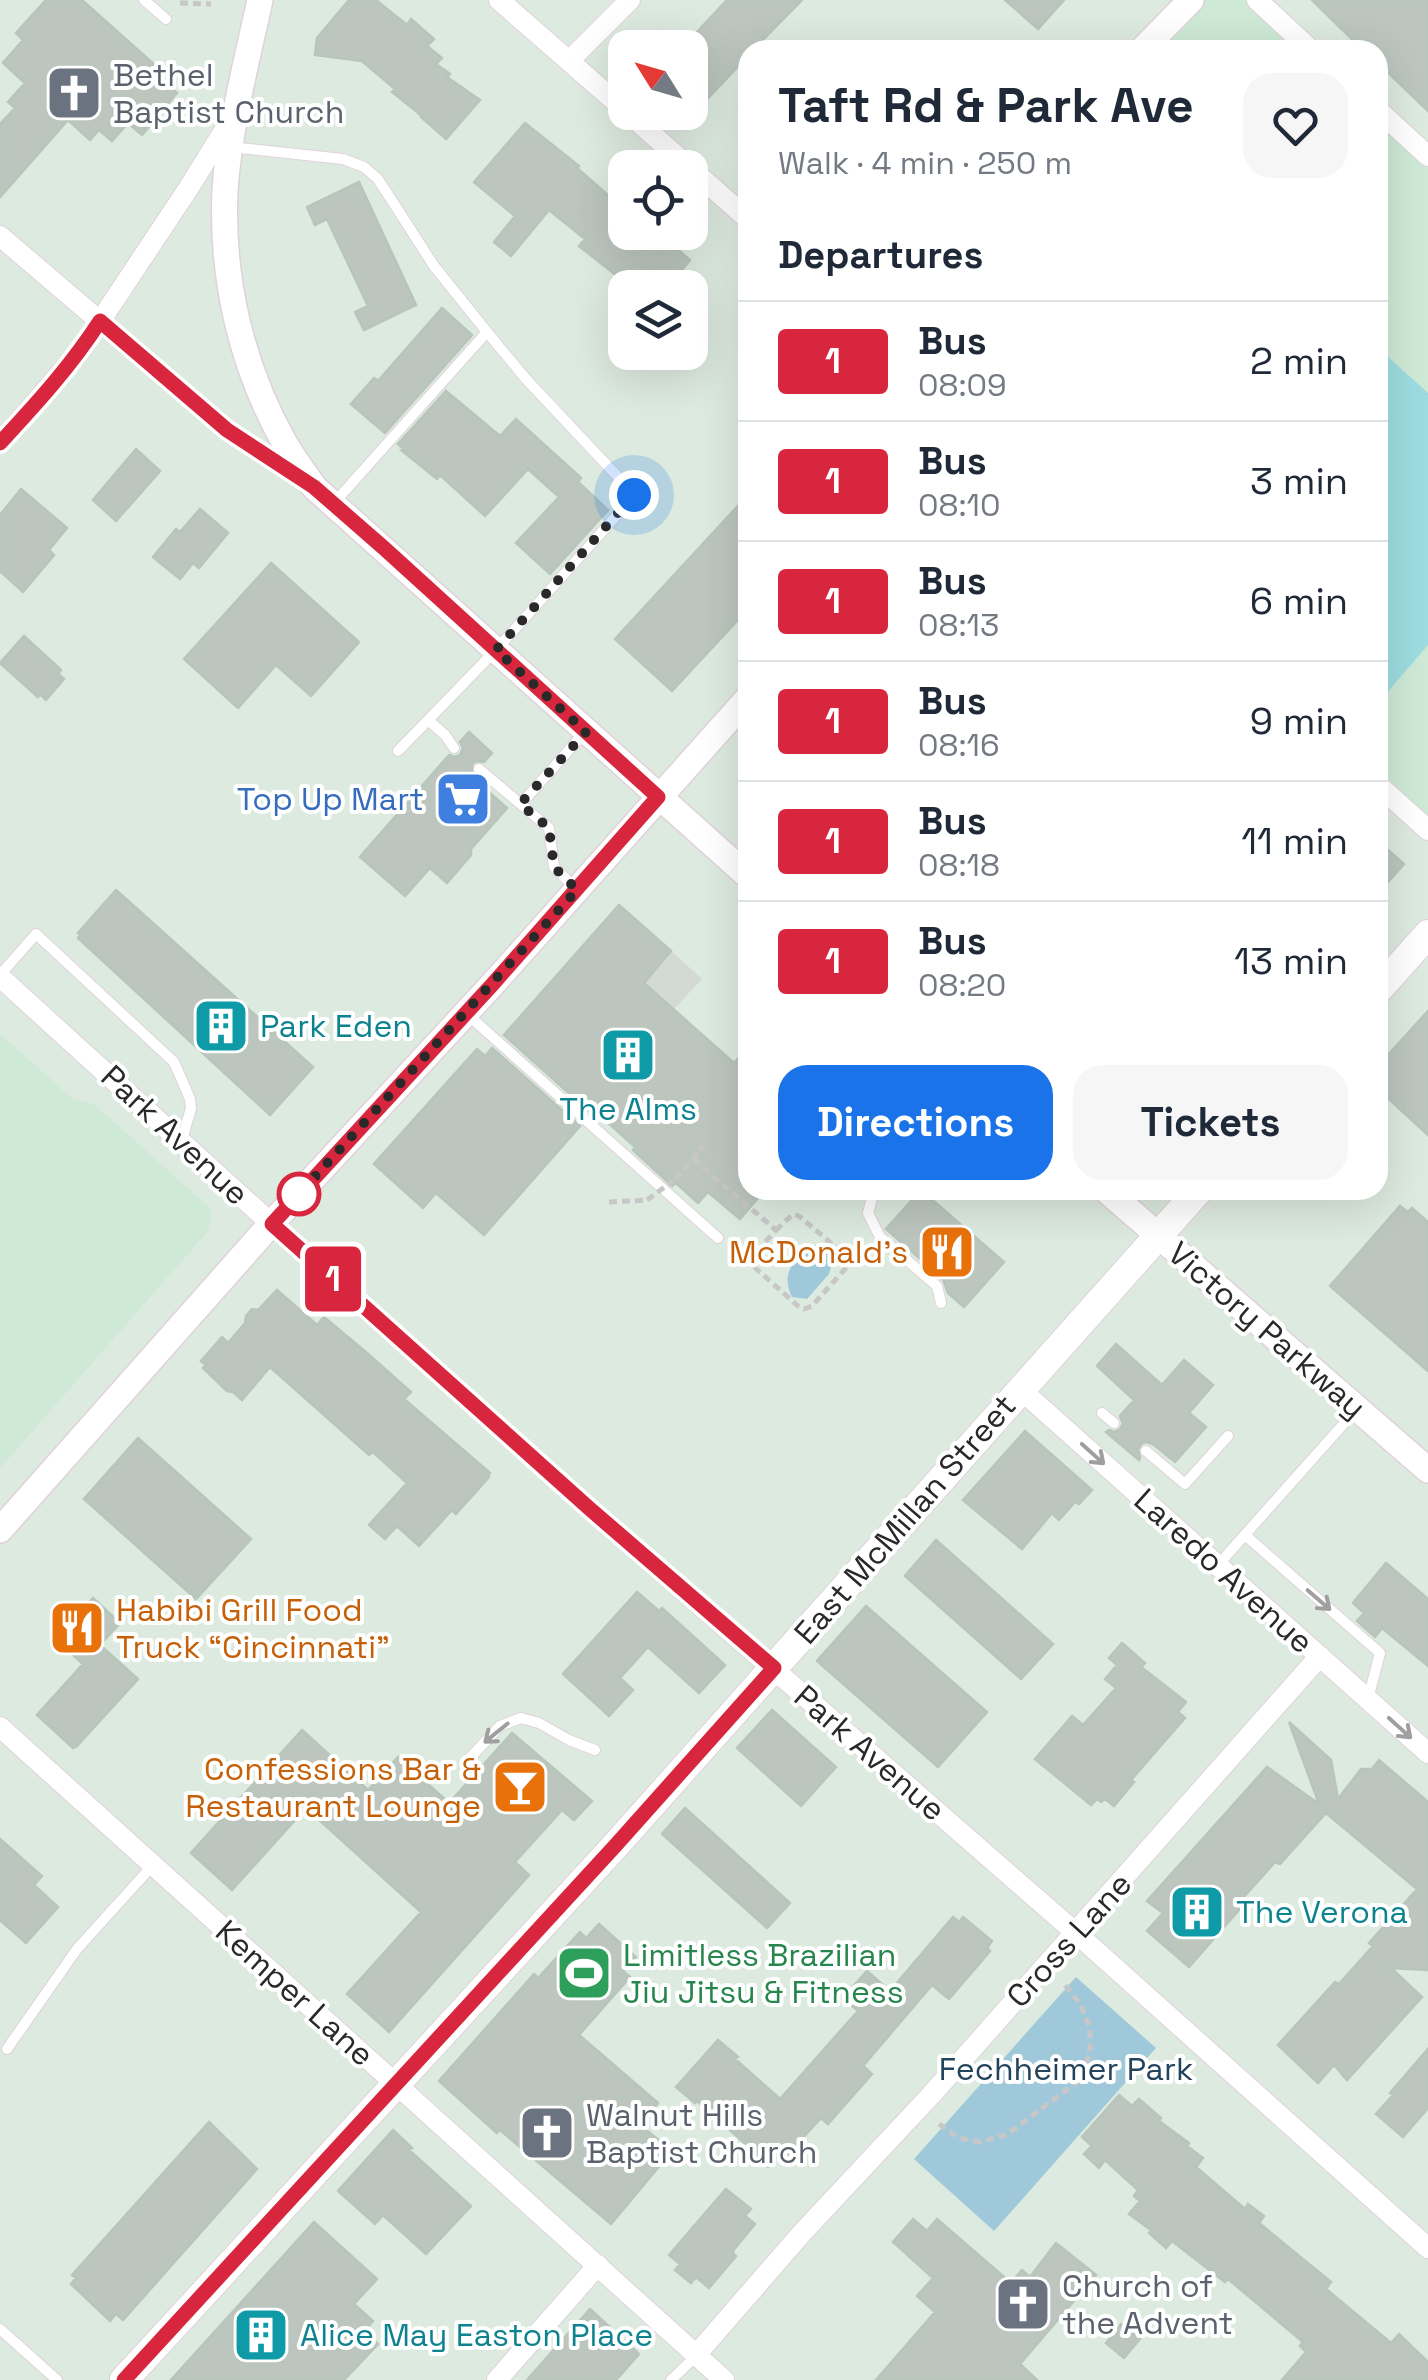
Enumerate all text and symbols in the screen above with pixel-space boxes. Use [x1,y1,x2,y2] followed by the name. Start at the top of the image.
[608,30,708,130] north arrow
[608,30,708,370] map controls
[113,55,344,132] place label: Bethel Baptist Church
[44,63,104,123] church icon: Bethel Baptist Church
[1243,73,1348,178] button: heart
[778,75,1194,136] text: Taft Rd & Park Ave
[778,143,1072,183] text: Walk · 4 min · 250 m
[608,150,708,250] button: locate
[778,231,983,279] text: Departures
[608,270,708,370] button: layers
[918,317,987,365] text: Bus
[1250,337,1348,385] text: 2 min
[825,339,841,383] text: 1
[918,365,1007,405] text: 08:09
[918,437,987,485] text: Bus
[1250,457,1348,505] text: 3 min
[825,459,841,503] text: 1
[609,470,659,520] your location
[918,485,1000,525] text: 08:10
[918,557,987,605] text: Bus
[1250,577,1348,625] text: 6 min
[825,579,841,623] text: 1
[918,605,999,645] text: 08:13
[918,677,987,725] text: Bus
[1250,697,1348,745] text: 9 min
[825,699,841,743] text: 1
[918,725,1000,765] text: 08:16
[433,769,493,829] supermarket icon: Top Up Mart
[237,779,424,819] place label: Top Up Mart
[918,797,987,845] text: Bus
[1241,817,1348,865] text: 11 min
[825,819,841,863] text: 1
[918,845,1000,885] text: 08:18
[918,917,987,965] text: Bus
[1234,937,1348,985] text: 13 min
[825,939,841,983] text: 1
[918,965,1006,1005] text: 08:20
[191,996,251,1056] building icon: Park Eden
[260,1006,412,1046] place label: Park Eden
[598,1025,658,1085] building icon: The Alms
[93,1056,257,1214] street label: Park Avenue
[778,1065,1053,1180] button: Directions
[1073,1065,1348,1180] button: Tickets
[559,1089,697,1129] place label: The Alms
[278,1173,320,1215] unlabelled marker
[917,1222,977,1282] restaurant icon: McDonald's
[729,1232,908,1272] place label: McDonald's
[1160,1233,1374,1427] street label: Victory Parkway
[300,1246,366,1312] line badge: 1
[325,1257,341,1301] text: 1
[786,1386,1024,1652] street label: East McMillan Street
[1080,1442,1105,1465] one-way arrow
[1126,1480,1322,1662] street label: Laredo Avenue
[1305,1588,1331,1610] one-way arrow
[116,1590,390,1667] place label: Habibi Grill Food Truck “Cincinnati”
[47,1598,107,1658] restaurant icon: Habibi Grill Food Truck “Cincinnati”
[786,1676,954,1830] street label: Park Avenue
[1387,1716,1412,1739] one-way arrow
[484,1722,510,1744] one-way arrow
[185,1749,481,1826] place label: Confessions Bar & Restaurant Lounge
[490,1757,550,1817] bar icon: Confessions Bar & Restaurant Lounge
[998,1864,1140,2016] street label: Cross Lane
[1167,1882,1227,1942] building icon: The Verona
[1236,1892,1408,1932] place label: The Verona
[207,1911,383,2075] street label: Kemper Lane
[623,1935,904,2012] place label: Limitless Brazilian Jiu Jitsu & Fitness
[554,1943,614,2003] sports icon: Limitless Brazilian Jiu Jitsu & Fitness
[939,2049,1193,2089] park label: Fechheimer Park
[586,2095,817,2172] place label: Walnut Hills Baptist Church
[517,2103,577,2163] church icon: Walnut Hills Baptist Church
[1062,2266,1233,2343] place label: Church of the Advent
[993,2274,1053,2334] church icon: Church of the Advent
[231,2305,291,2365] building icon: Alice May Easton Place
[300,2315,653,2355] place label: Alice May Easton Place

